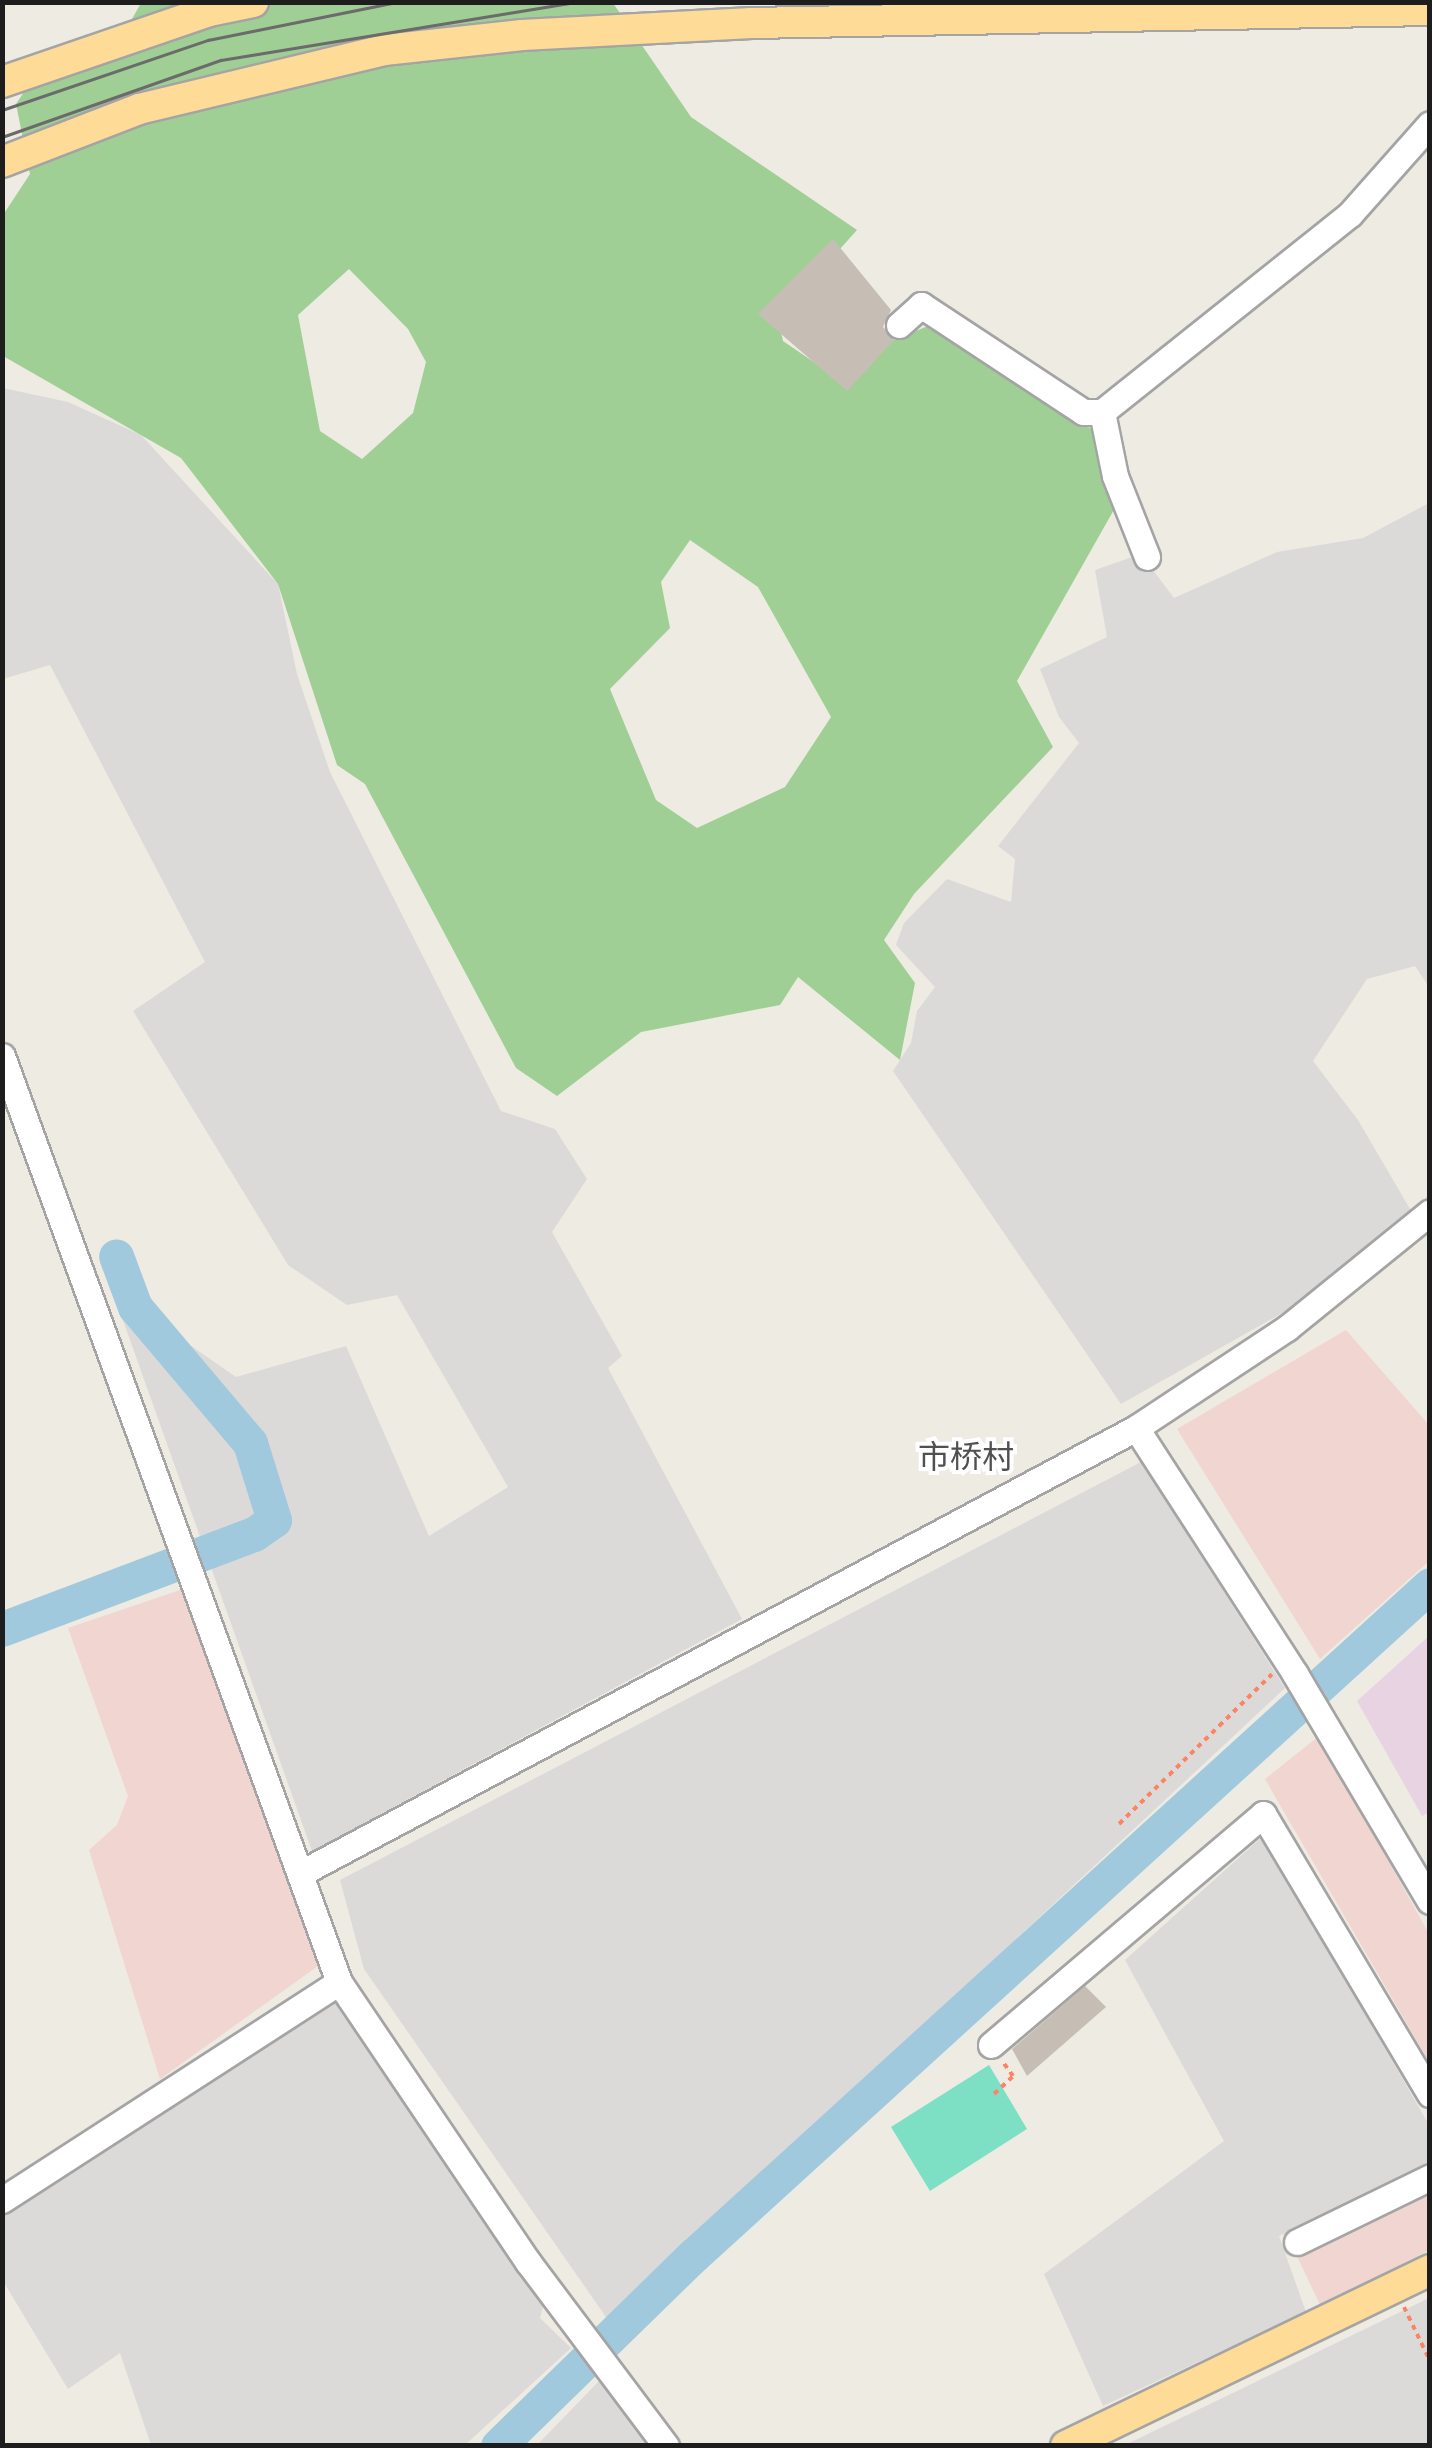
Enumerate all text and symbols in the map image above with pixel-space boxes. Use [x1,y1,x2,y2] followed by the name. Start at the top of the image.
[918,1438,1014,1476] district label: 市桥村

